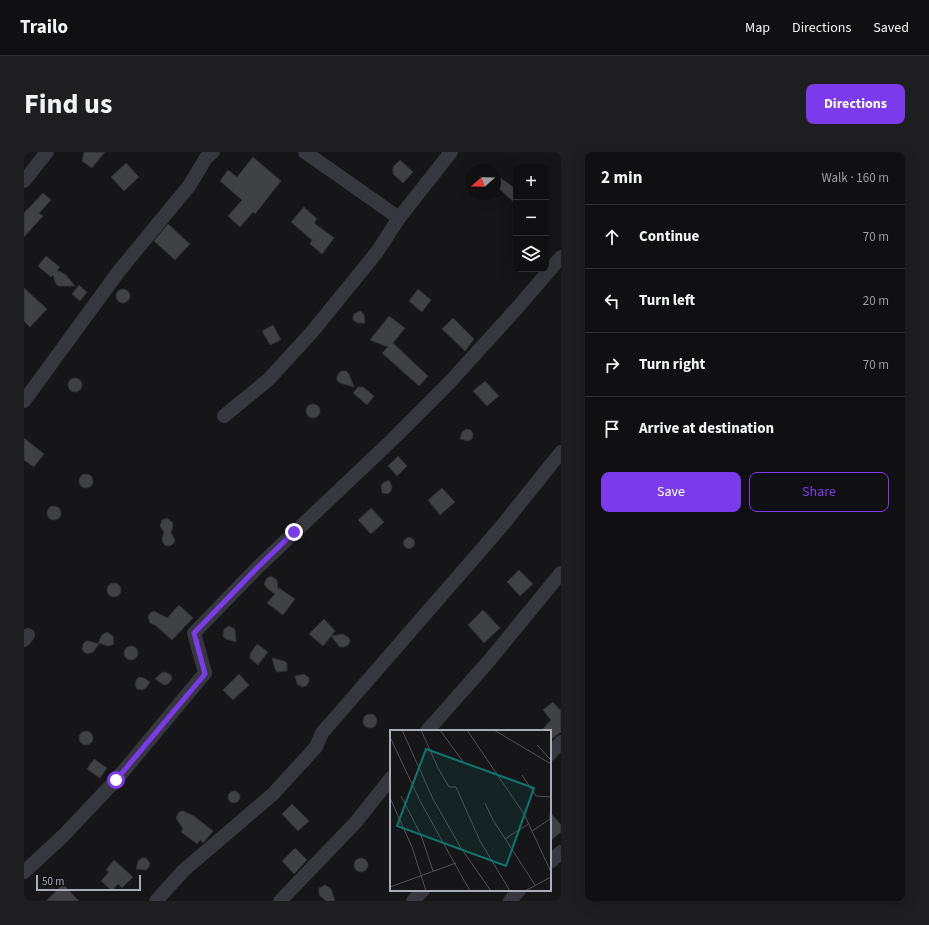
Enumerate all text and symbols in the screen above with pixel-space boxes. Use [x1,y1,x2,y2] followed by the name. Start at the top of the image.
[20,14,68,41] text: Trailo
[745,18,770,38] text: Map
[792,18,851,38] text: Directions
[873,18,909,38] text: Saved
[24,84,112,124] text: Find us
[806,84,905,124] button: Directions
[465,164,501,200] north arrow
[513,164,549,272] map controls
[513,164,549,200] button: +
[601,166,642,190] text: 2 min
[821,169,889,187] text: Walk · 160 m
[513,200,549,236] button: −
[601,226,623,248] icon: ahead
[639,226,699,247] text: Continue
[863,228,889,246] text: 70 m
[513,236,549,272] button: layers
[601,290,623,312] icon: left
[639,290,695,311] text: Turn left
[863,292,889,310] text: 20 m
[601,354,623,376] icon: right
[639,354,705,375] text: Turn right
[863,356,889,374] text: 70 m
[601,418,623,440] icon: arrive
[639,418,774,439] text: Arrive at destination
[601,472,741,512] button: Save
[749,472,889,512] button: Share
[285,523,303,541] route end
[390,730,551,891] inset map
[107,771,125,789] route start
[36,873,141,892] scale bar
[42,874,64,889] text: 50 m

